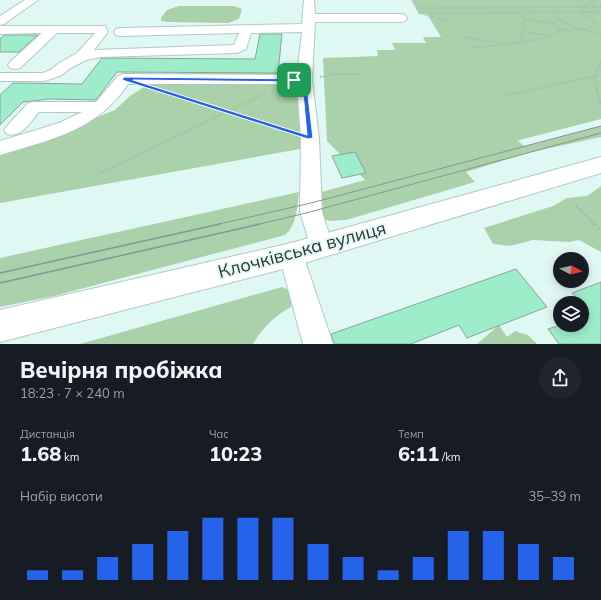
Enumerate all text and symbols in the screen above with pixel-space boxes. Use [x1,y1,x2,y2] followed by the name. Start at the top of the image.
[277,63,311,97] pin
[283,69,305,91] icon: arrive
[215,216,388,283] street label: Клочківська вулиця
[553,252,589,288] north arrow
[553,252,589,332] map controls
[553,296,589,332] button: layers
[20,356,223,384] text: Вечірня пробіжка
[539,357,581,399] button: share
[20,385,125,401] text: 18:23 · 7 × 240 m
[20,427,75,441] text: Дистанція
[209,427,229,441] text: Час
[398,427,424,441] text: Темп
[20,441,61,466] text: 1.68
[209,441,262,466] text: 10:23
[398,441,439,466] text: 6:11
[61,450,79,464] text: km
[439,450,461,464] text: /km
[20,488,103,504] text: Набір висоти
[528,488,581,504] text: 35–39 m

